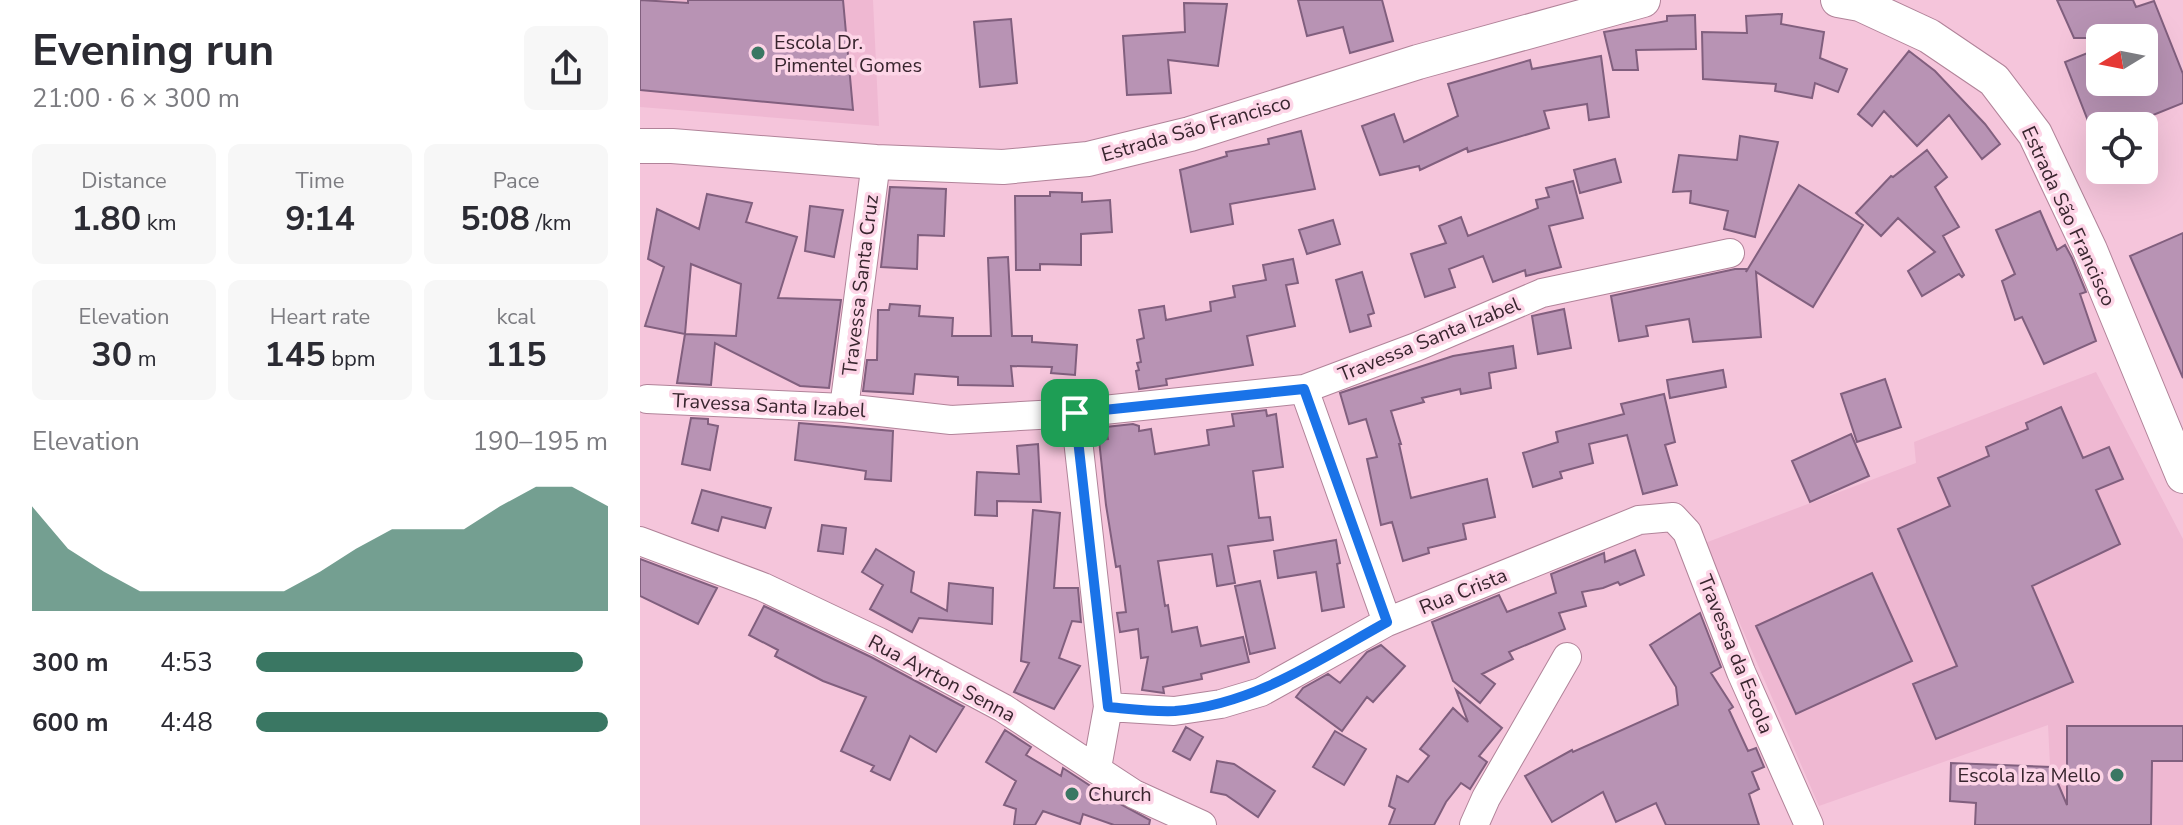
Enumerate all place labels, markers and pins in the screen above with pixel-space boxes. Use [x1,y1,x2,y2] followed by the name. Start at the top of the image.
[774,29,922,79] place label: Escola Dr. Pimentel Gomes
[749,44,767,62] marker: Escola Dr. Pimentel Gomes
[1041,379,1109,447] pin
[1957,762,2101,789] place label: Escola Iza Mello
[2108,766,2126,784] marker: Escola Iza Mello
[1088,781,1152,808] place label: Church
[1063,785,1081,803] marker: Church

